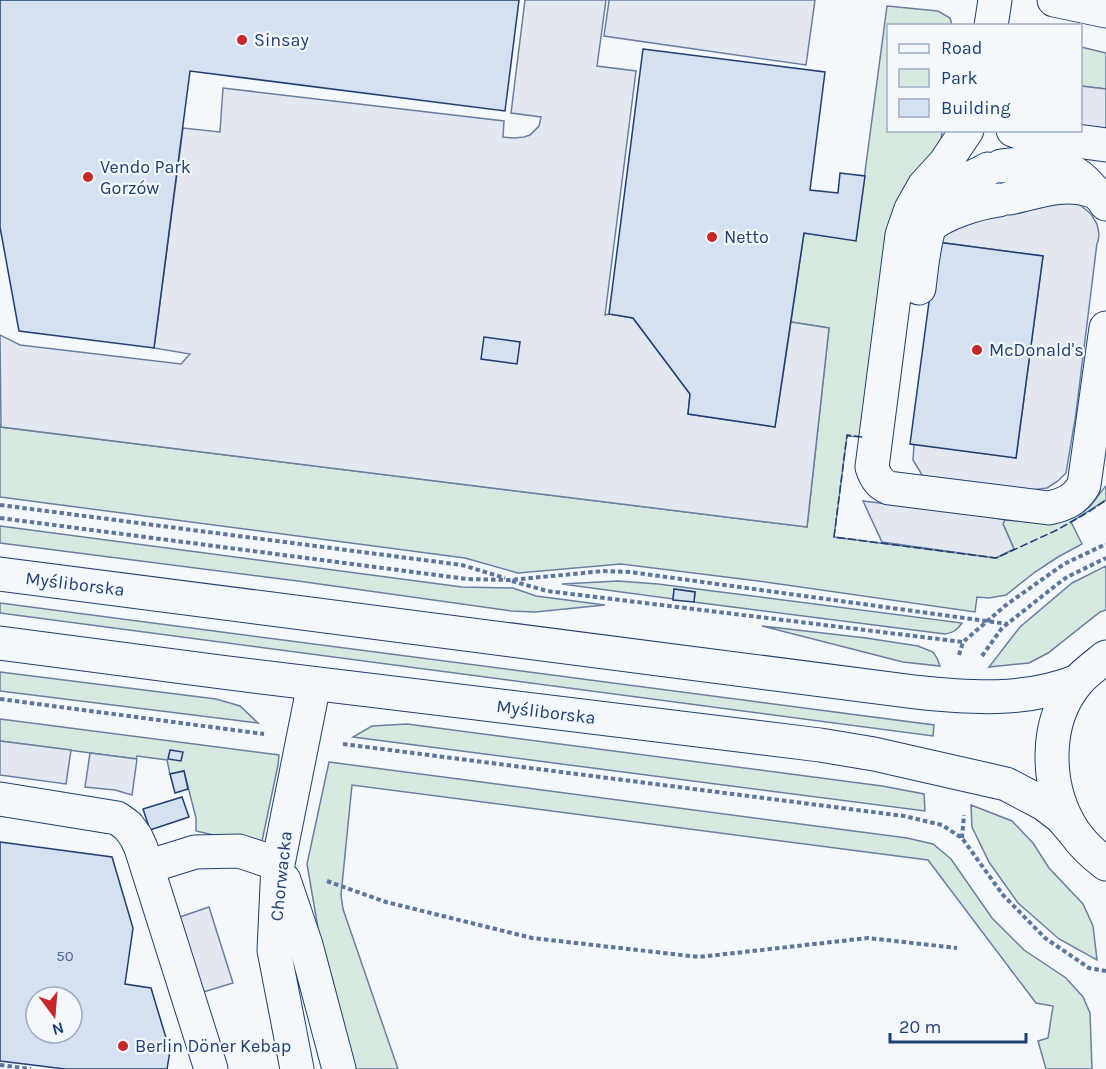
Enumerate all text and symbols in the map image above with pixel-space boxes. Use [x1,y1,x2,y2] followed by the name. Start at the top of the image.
[887,24,1082,132] legend
[254,29,309,51] place label: Sinsay
[235,33,249,47] marker: Sinsay
[941,37,982,59] text: Road
[941,67,978,89] text: Park
[941,97,1011,119] text: Building
[100,156,191,199] place label: Vendo Park Gorzów
[81,170,95,184] marker: Vendo Park Gorzów
[724,226,769,248] place label: Netto
[705,230,719,244] marker: Netto
[989,339,1084,361] place label: McDonald's
[970,343,984,357] marker: McDonald's
[24,567,126,601] street label: Myśliborska
[495,695,597,729] street label: Myśliborska
[265,830,297,922] street label: Chorwacka
[56,947,74,965] house number: 50
[24,985,84,1045] north arrow
[890,1006,1026,1044] scale bar
[899,1016,941,1038] text: 20 m
[50,1018,66,1040] text: N
[135,1035,291,1057] place label: Berlin Döner Kebap
[116,1039,130,1053] marker: Berlin Döner Kebap

